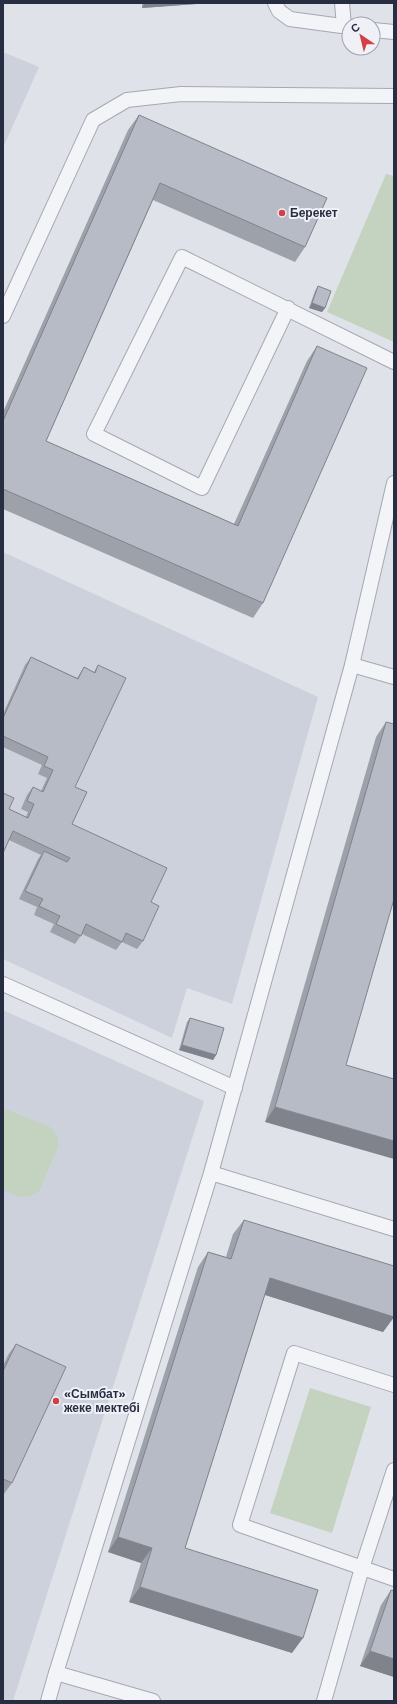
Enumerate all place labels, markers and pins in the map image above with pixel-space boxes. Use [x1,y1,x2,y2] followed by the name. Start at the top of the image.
[290,206,338,220] place label: Берекет
[277,208,287,218] marker: Берекет
[63,1387,140,1415] place label: «Сымбат» жеке мектебі
[51,1396,61,1406] marker: «Сымбат» жеке мектебі

